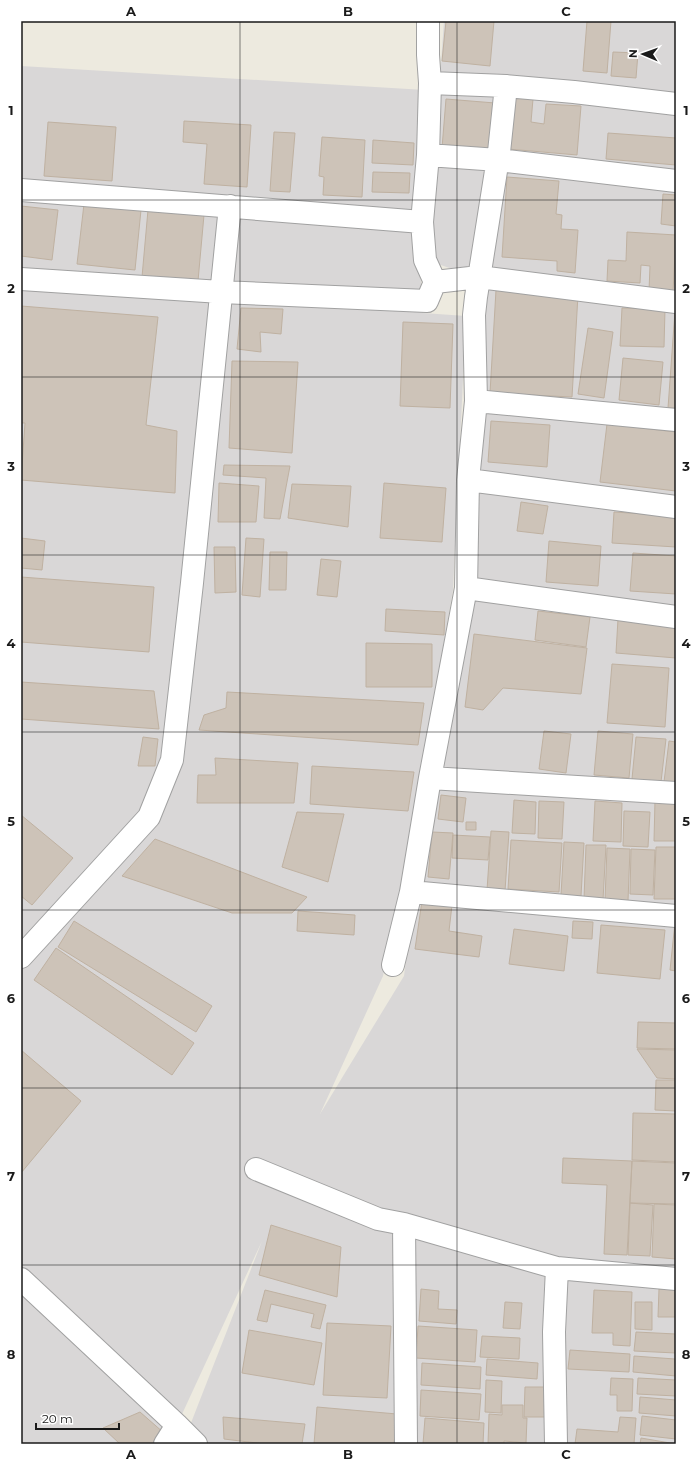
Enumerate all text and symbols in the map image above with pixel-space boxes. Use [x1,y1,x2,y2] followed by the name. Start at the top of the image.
[125,3,137,19] text: A
[343,3,353,19] text: B
[561,3,571,19] text: C
[623,34,663,74] north arrow
[626,49,640,58] text: N
[8,102,14,118] text: 1
[683,102,689,118] text: 1
[7,280,15,296] text: 2
[682,280,690,296] text: 2
[6,458,15,474] text: 3
[681,458,690,474] text: 3
[7,635,16,651] text: 4
[682,635,691,651] text: 4
[7,813,15,829] text: 5
[682,813,690,829] text: 5
[7,990,16,1006] text: 6
[682,990,691,1006] text: 6
[7,1168,15,1184] text: 7
[682,1168,690,1184] text: 7
[7,1346,16,1362] text: 8
[682,1346,691,1362] text: 8
[36,1405,119,1431] scale bar
[42,1411,73,1426] text: 20 m
[125,1446,137,1462] text: A
[343,1446,353,1462] text: B
[561,1446,571,1462] text: C

